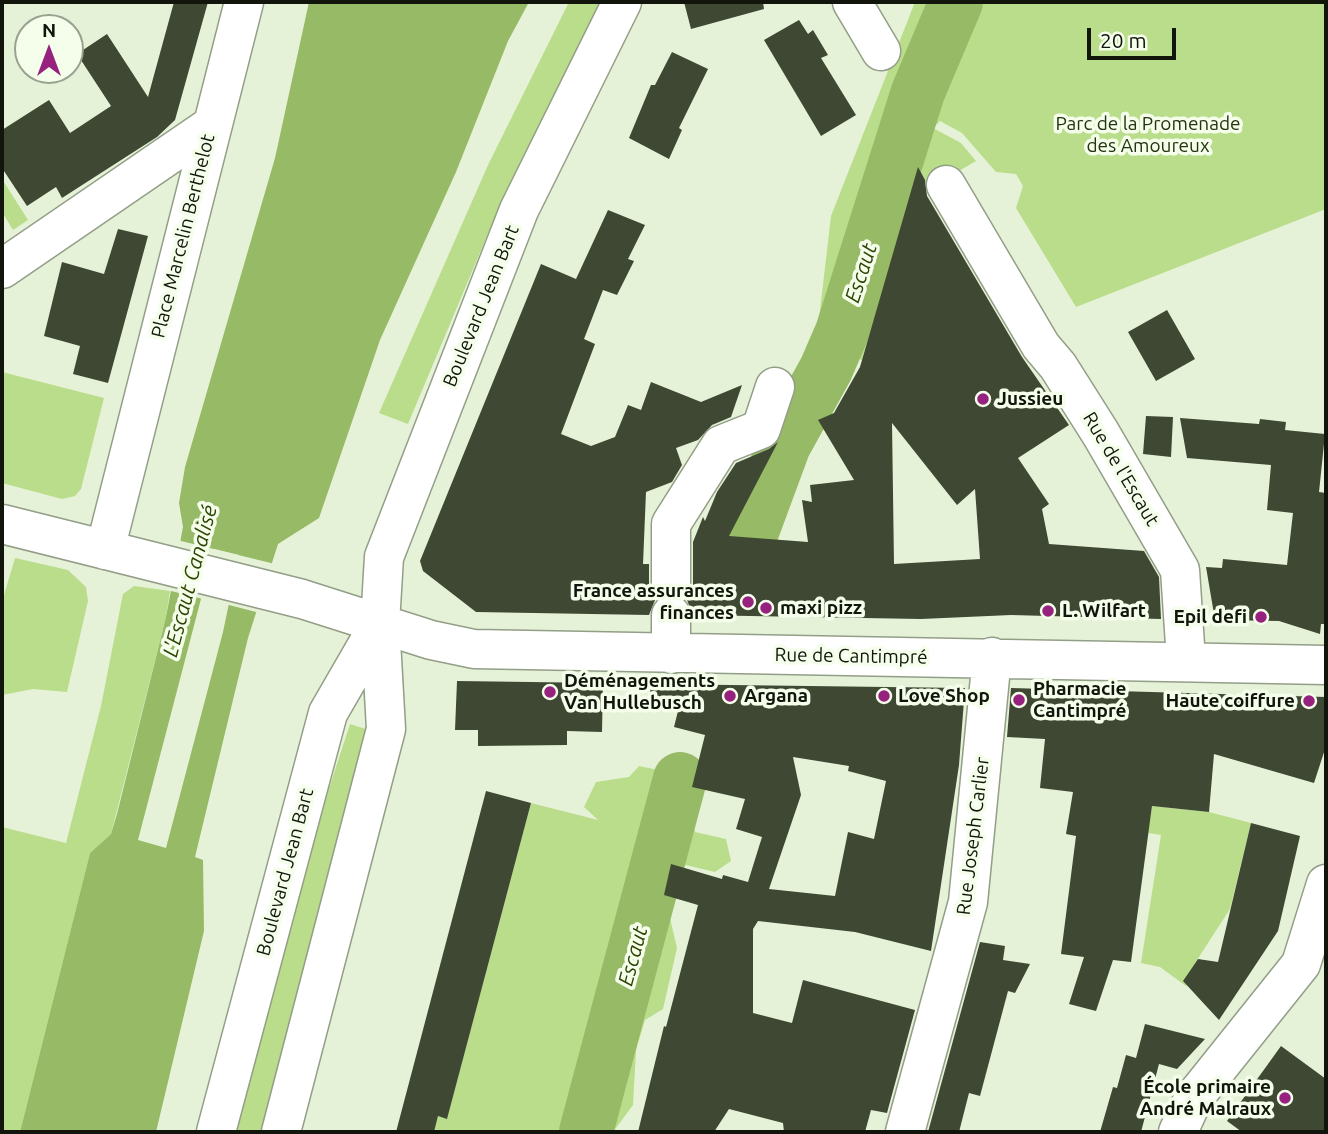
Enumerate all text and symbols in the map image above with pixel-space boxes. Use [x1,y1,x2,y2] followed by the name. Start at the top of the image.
[14,14,84,84] north arrow
[1090,14,1179,58] scale bar
[42,19,56,41] text: N
[1100,28,1147,52] text: 20 m
[1055,113,1241,157] park label: Parc de la Promenade des Amoureux
[147,132,219,340] street label: Place Marcelin Berthelot
[438,222,524,390] street label: Boulevard Jean Bart
[840,240,882,306] water label: Escaut
[997,388,1063,410] place label: Jussieu
[975,391,991,407] marker: Jussieu
[1078,408,1164,530] street label: Rue de l'Escaut
[158,502,222,660] water label: L'Escaut Canalisé
[573,580,734,624] place label: France assurances finances
[740,594,756,610] marker: France assurances finances
[780,597,862,619] place label: maxi pizz
[758,600,774,616] marker: maxi pizz
[1062,600,1146,622] place label: L. Wilfart
[1040,603,1056,619] marker: L. Wilfart
[1173,606,1247,628] place label: Epil defi
[1253,609,1269,625] marker: Epil defi
[774,643,928,669] street label: Rue de Cantimpré
[564,670,715,714] place label: Déménagements Van Hullebusch
[1033,678,1127,722] place label: Pharmacie Cantimpré
[542,684,558,700] marker: Déménagements Van Hullebusch
[744,685,808,707] place label: Argana
[898,685,990,707] place label: Love Shop
[722,688,738,704] marker: Argana
[876,688,892,704] marker: Love Shop
[1165,690,1295,712] place label: Haute coiffure
[1011,692,1027,708] marker: Pharmacie Cantimpré
[1301,693,1317,709] marker: Haute coiffure
[952,756,994,916] street label: Rue Joseph Carlier
[252,786,318,958] street label: Boulevard Jean Bart
[613,923,653,989] water label: Escaut
[1140,1076,1271,1120] place label: École primaire André Malraux
[1277,1090,1293,1106] marker: École primaire André Malraux

